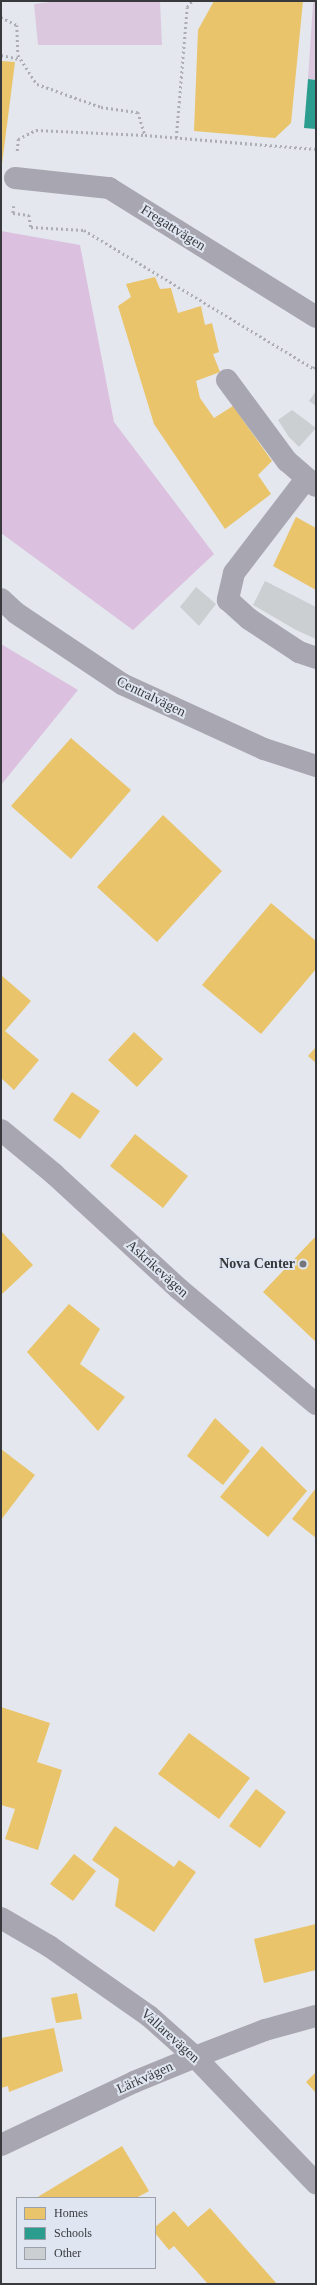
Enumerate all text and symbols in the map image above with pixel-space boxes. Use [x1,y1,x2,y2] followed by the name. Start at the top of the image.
[138,202,208,254] street label: Fregattvägen
[114,673,188,721] street label: Centralvägen
[122,1237,192,1301] street label: Askrikevägen
[219,1256,295,1272] place label: Nova Center
[298,1259,308,1269] marker: Nova Center
[137,2005,203,2067] street label: Vallarevägen
[114,2058,176,2098] street label: Lärkvägen
[16,2197,156,2269] legend
[54,2206,88,2220] text: Homes
[54,2226,92,2240] text: Schools
[54,2246,81,2260] text: Other

